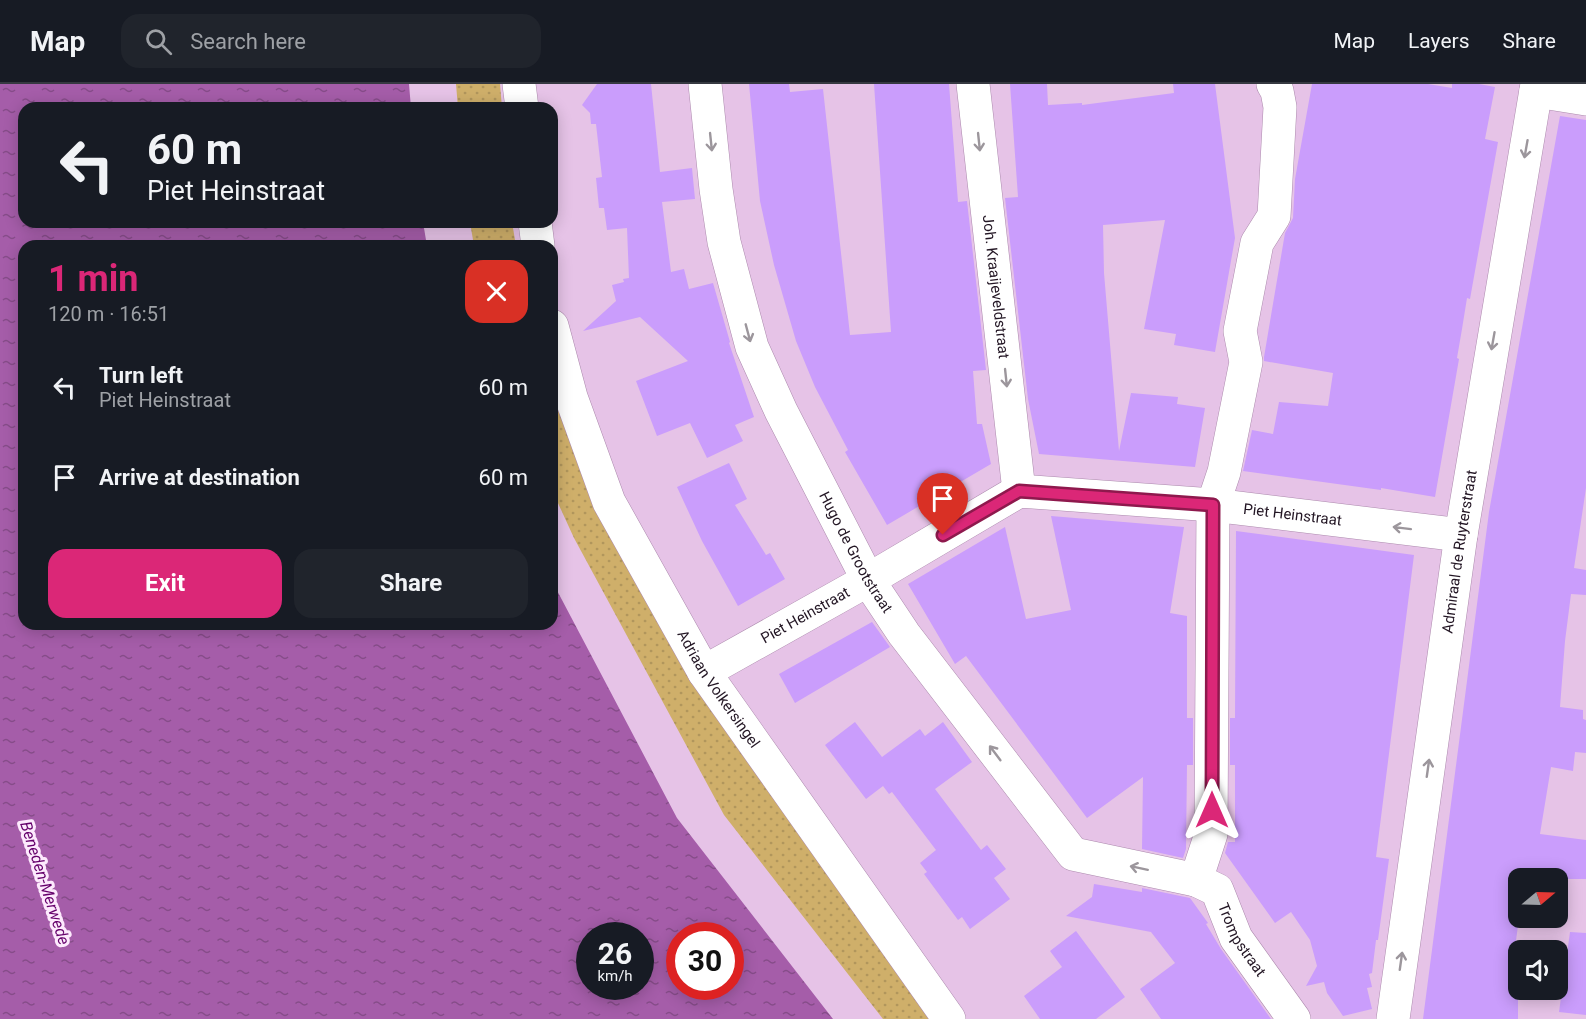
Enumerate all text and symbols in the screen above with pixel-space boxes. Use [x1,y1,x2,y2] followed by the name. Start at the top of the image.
[121,14,541,68] search box
[30,25,85,58] text: Map
[142,25,175,58] icon: search
[190,29,306,54] text: Search here
[1333,29,1375,53] text: Map
[1408,29,1469,53] text: Layers
[1502,29,1556,53] text: Share
[147,125,242,174] text: 60 m
[48,126,126,204] icon: left
[706,132,717,152] one-way arrow
[974,132,985,152] one-way arrow
[1520,138,1531,158] one-way arrow
[147,175,325,207] text: Piet Heinstraat
[979,214,1013,360] street label: Joh. Kraaijeveldstraat
[48,258,139,300] text: 1 min
[465,260,528,323] button: close
[48,302,169,326] text: 120 m · 16:51
[743,323,755,342] one-way arrow
[1488,330,1499,350] one-way arrow
[99,363,183,388] text: Turn left
[1001,367,1012,387] one-way arrow
[48,371,81,404] icon: left
[479,375,528,400] text: 60 m
[99,388,231,412] text: Piet Heinstraat
[48,461,81,494] icon: arrive
[99,465,300,490] text: Arrive at destination
[479,465,528,490] text: 60 m
[1438,469,1481,635] street label: Admiraal de Ruyterstraat
[917,473,968,535] pin
[926,482,959,515] icon: arrive
[815,489,896,616] street label: Hugo de Grootstraat
[1242,500,1343,530] street label: Piet Heinstraat
[1393,522,1413,533] one-way arrow
[48,549,282,618] button: Exit
[294,549,528,618] button: Share
[758,583,853,647] street label: Piet Heinstraat
[673,627,764,751] street label: Adriaan Volkersingel
[989,745,1002,761] one-way arrow
[1422,759,1433,778] one-way arrow
[1180,778,1244,842] position arrow
[16,819,74,947] water label: Beneden-Merwede
[1130,862,1149,873] one-way arrow
[1508,868,1568,928] north arrow
[1508,868,1568,1000] map controls
[1214,900,1270,980] street label: Trompstraat
[666,922,744,1000] speed limit sign: 30
[598,936,632,971] text: 26
[1508,940,1568,1000] button: sound
[1395,952,1406,971] one-way arrow
[597,967,633,985] text: km/h

